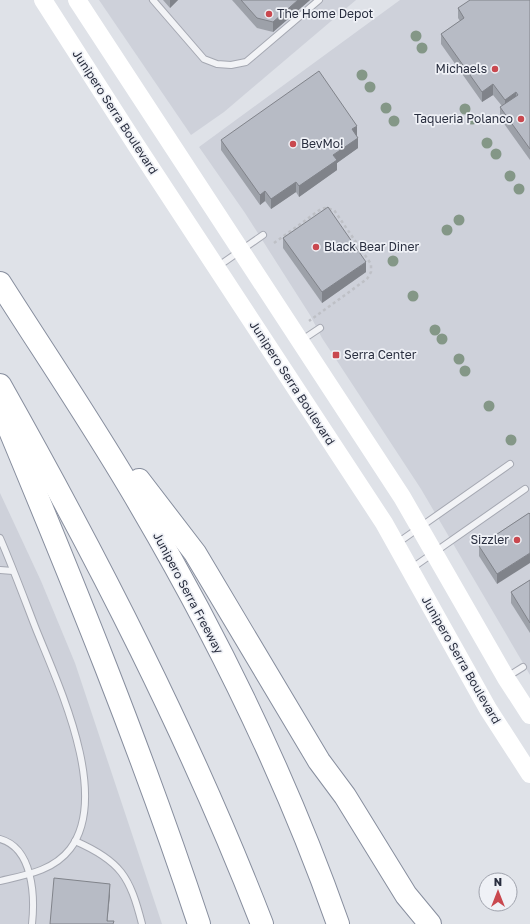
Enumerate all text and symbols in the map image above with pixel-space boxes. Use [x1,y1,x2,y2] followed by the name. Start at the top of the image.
[277,6,374,21] place label: The Home Depot
[264,9,274,19] marker: The Home Depot
[70,47,161,177] street label: Junipero Serra Boulevard
[436,61,487,76] place label: Michaels
[490,64,500,74] marker: Michaels
[414,111,513,126] place label: Taqueria Polanco
[516,114,526,124] marker: Taqueria Polanco
[301,136,344,151] place label: BevMo!
[288,139,298,149] marker: BevMo!
[324,239,419,254] place label: Black Bear Diner
[311,242,321,252] marker: Black Bear Diner
[247,318,338,448] street label: Junipero Serra Boulevard
[344,347,417,362] place label: Serra Center
[331,350,341,360] marker: Serra Center
[150,529,227,656] street label: Junipero Serra Freeway
[470,532,509,547] place label: Sizzler
[512,535,522,545] marker: Sizzler
[419,593,504,726] street label: Junipero Serra Boulevard
[478,872,518,912] north arrow
[494,875,502,888] text: N

